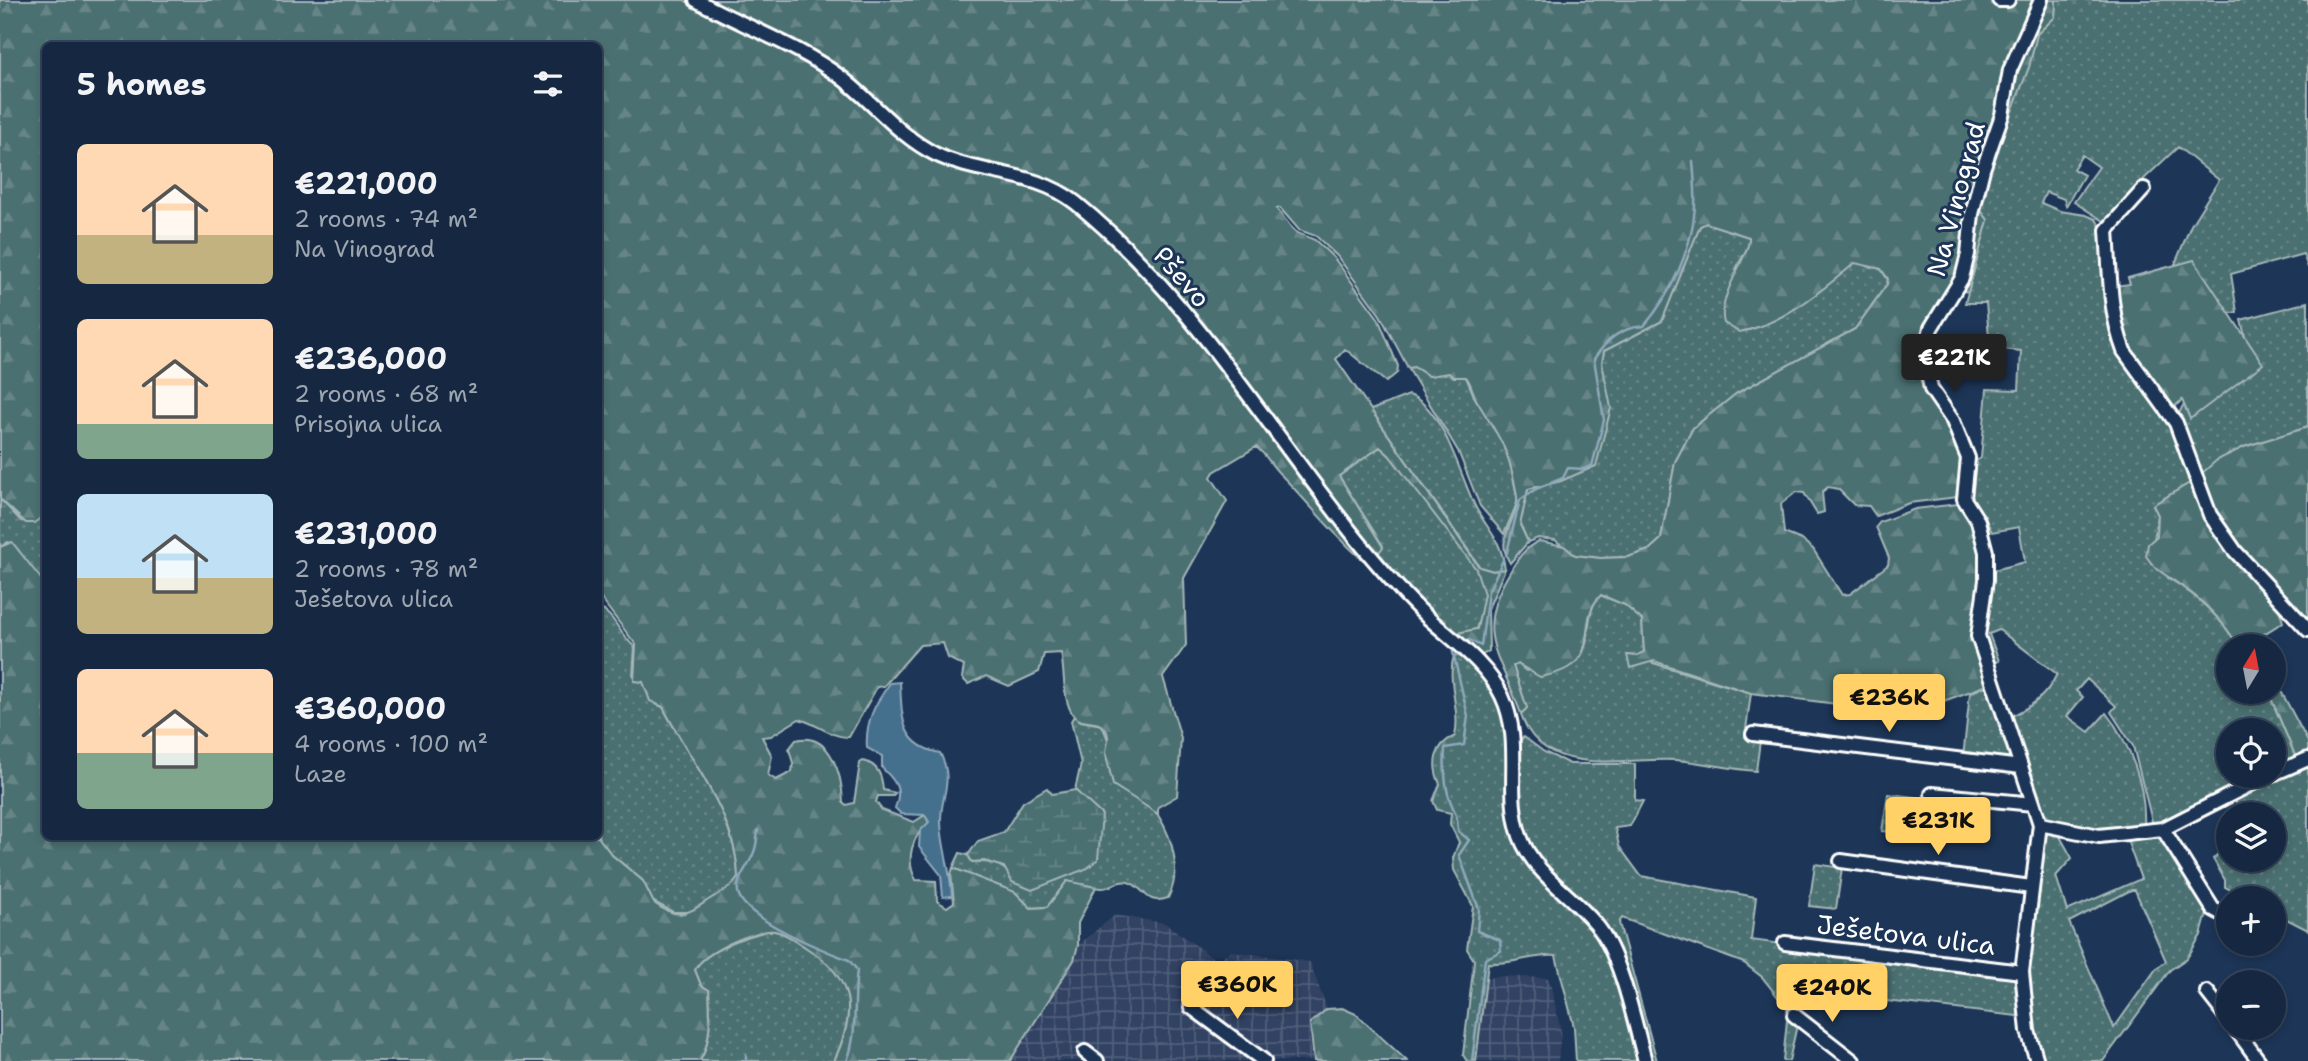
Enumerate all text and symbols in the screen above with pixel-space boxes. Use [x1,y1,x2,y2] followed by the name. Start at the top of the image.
[77,64,207,105] text: 5 homes
[529,65,567,103] icon: filters
[1918,117,1993,280] street label: Na Vinograd
[294,163,438,204] text: €221,000
[133,172,217,256] icon: home
[294,204,478,234] text: 2 rooms · 74 m²
[294,234,435,264] text: Na Vinograd
[1146,239,1219,315] street label: Pševo
[1905,334,2003,394] pin: €221K
[294,338,447,379] text: €236,000
[1917,342,1991,372] text: €221K
[133,347,217,431] icon: home
[294,379,478,409] text: 2 rooms · 68 m²
[294,409,442,439] text: Prisojna ulica
[294,513,438,554] text: €231,000
[133,522,217,606] icon: home
[294,554,478,584] text: 2 rooms · 78 m²
[294,584,453,614] text: Ješetova ulica
[2216,634,2286,704] north arrow
[2216,634,2286,1040] map controls
[1840,674,1938,734] pin: €236K
[1849,682,1929,712] text: €236K
[294,688,446,729] text: €360,000
[133,697,217,781] icon: home
[2216,718,2286,788] button: locate
[294,729,488,759] text: 4 rooms · 100 m²
[294,759,347,789] text: Laze
[1889,798,1987,857] pin: €231K
[2216,802,2286,872] button: layers
[1901,805,1975,835] text: €231K
[2216,886,2286,956] button: +
[1815,906,1997,963] street label: Ješetova ulica
[1188,962,1286,1021] pin: €360K
[1783,964,1881,1024] pin: €240K
[1197,969,1277,999] text: €360K
[2216,970,2286,1040] button: −
[1792,972,1872,1002] text: €240K

